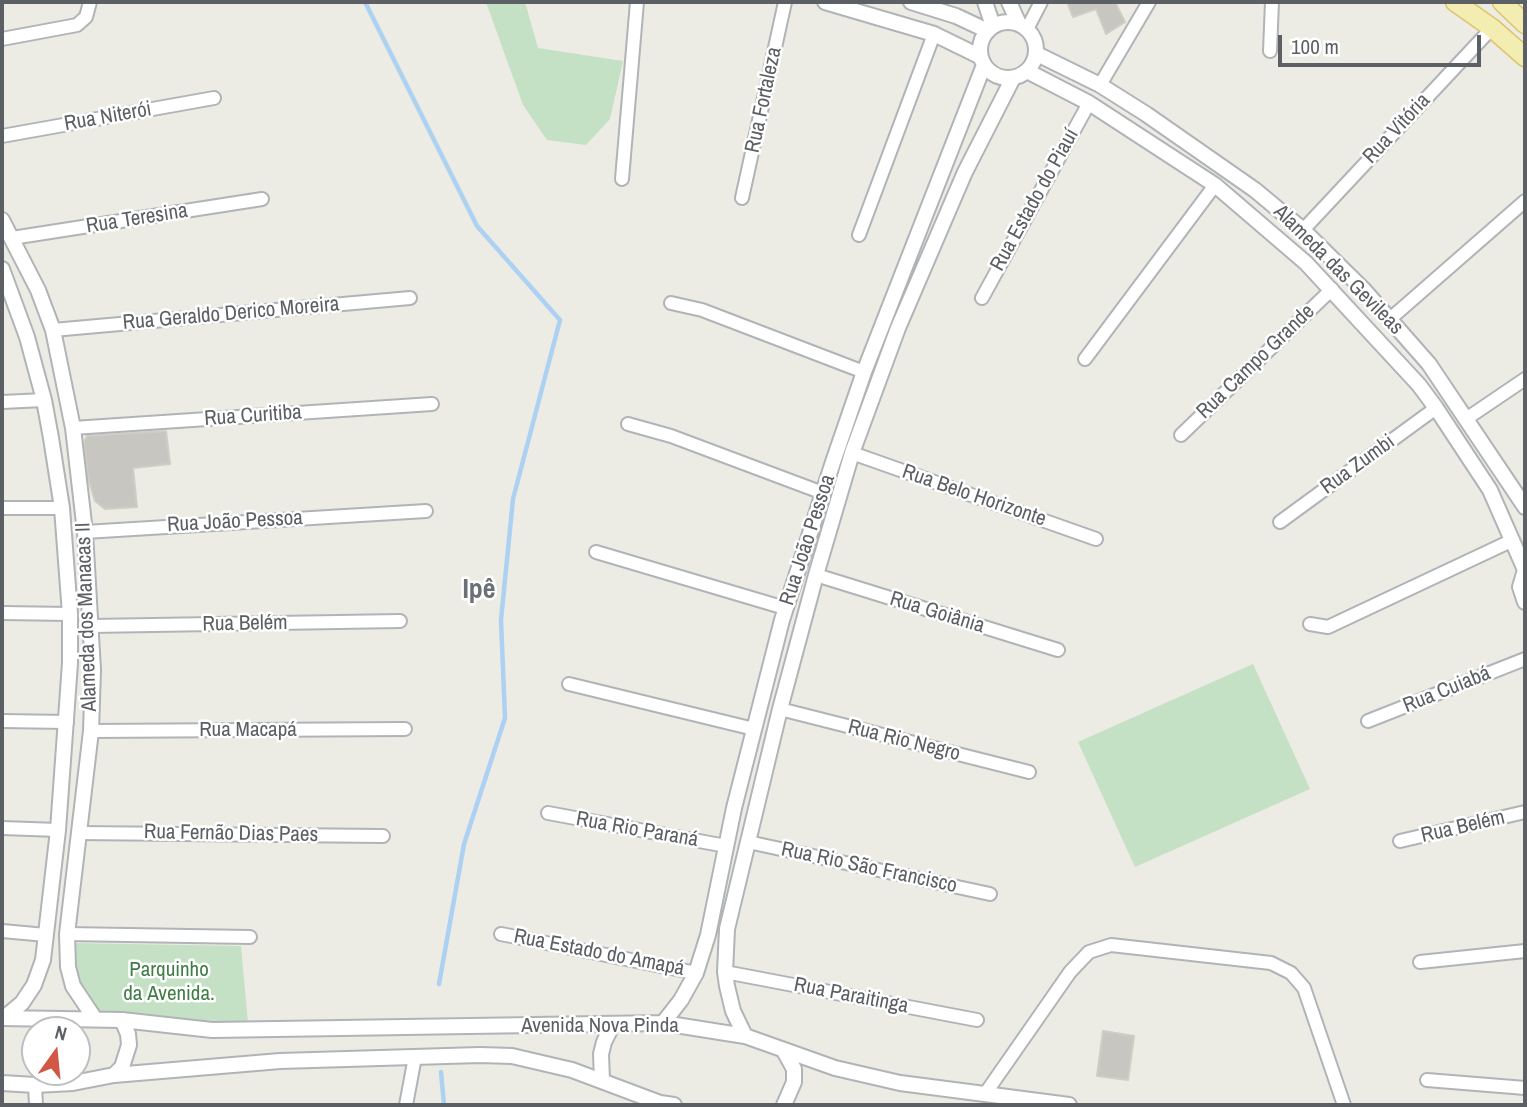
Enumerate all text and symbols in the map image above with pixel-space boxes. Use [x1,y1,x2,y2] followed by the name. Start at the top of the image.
[1282,21,1485,65] scale bar
[1291,32,1339,61] text: 100 m
[741,45,787,155] street label: Rua Fortaleza
[1358,89,1436,169] street label: Rua Vitória
[62,97,154,137] street label: Rua Niterói
[985,124,1085,276] street label: Rua Estado do Piauí
[84,199,190,239] street label: Rua Teresina
[1268,200,1408,340] street label: Alameda das Gevileas
[122,292,340,336] street label: Rua Geraldo Derico Moreira
[1192,299,1320,425] street label: Rua Campo Grande
[203,400,303,432] street label: Rua Curitiba
[1316,430,1400,500] street label: Rua Zumbi
[899,460,1049,532] street label: Rua Belo Horizonte
[775,471,841,609] street label: Rua João Pessoa
[166,506,304,538] street label: Rua João Pessoa
[71,522,103,712] street label: Alameda dos Manacas II
[462,573,496,607] district label: Ipê
[887,587,987,639] street label: Rua Goiânia
[202,611,288,637] street label: Rua Belém
[1400,661,1494,719] street label: Rua Cuiabá
[845,715,963,767] street label: Rua Rio Negro
[199,717,297,743] street label: Rua Macapá
[1419,805,1507,849] street label: Rua Belém
[574,807,700,853] street label: Rua Rio Paraná
[144,820,318,848] street label: Rua Fernão Dias Paes
[779,837,959,899] street label: Rua Rio São Francisco
[512,924,686,982] street label: Rua Estado do Amapá
[123,957,215,1007] park label: Parquinho da Avenida.
[792,973,910,1019] street label: Rua Paraitinga
[521,1013,679,1039] street label: Avenida Nova Pinda
[21,1016,91,1086] north arrow
[52,1019,70,1047] text: N

